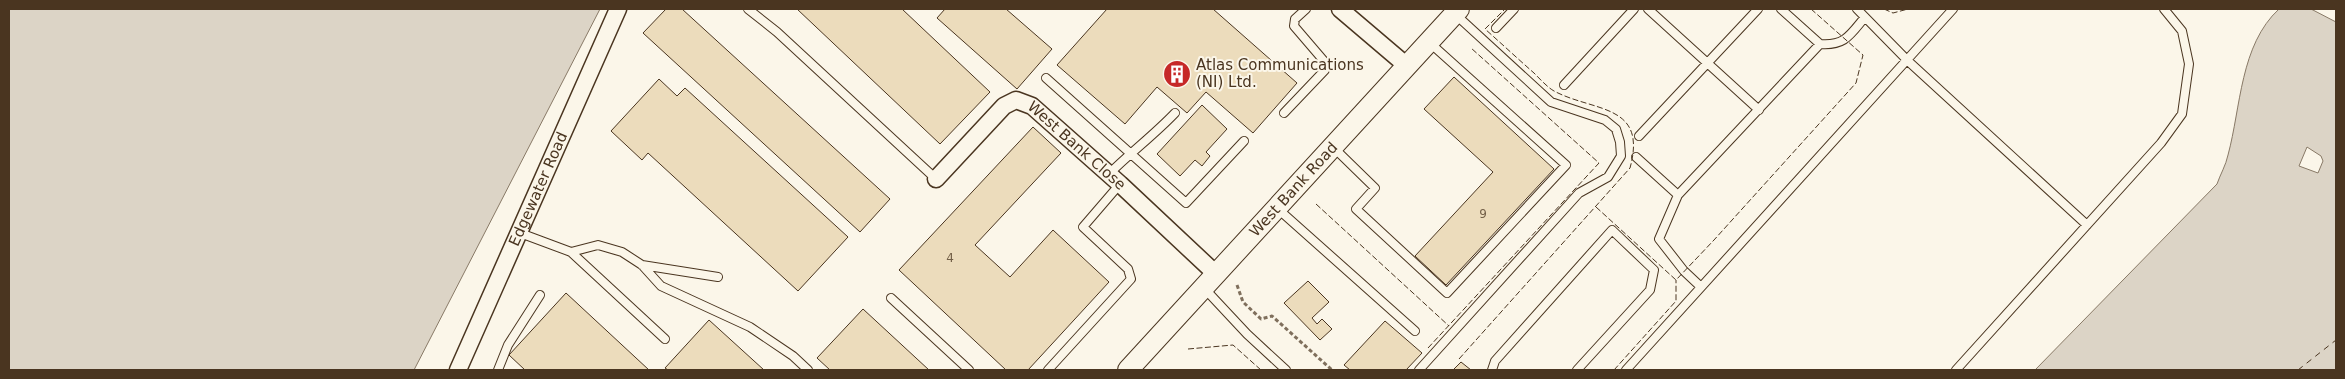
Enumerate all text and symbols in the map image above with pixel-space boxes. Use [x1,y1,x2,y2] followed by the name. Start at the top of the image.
[1196,56,1364,91] place label: Atlas Communications (NI) Ltd.
[1162,59,1192,89] building icon: Atlas Communications (NI) Ltd.
[1024,97,1130,194] street label: West Bank Close
[505,129,571,249] street label: Edgewater Road
[1246,138,1341,240] street label: West Bank Road
[1479,207,1487,221] house number: 9
[946,251,954,265] house number: 4

